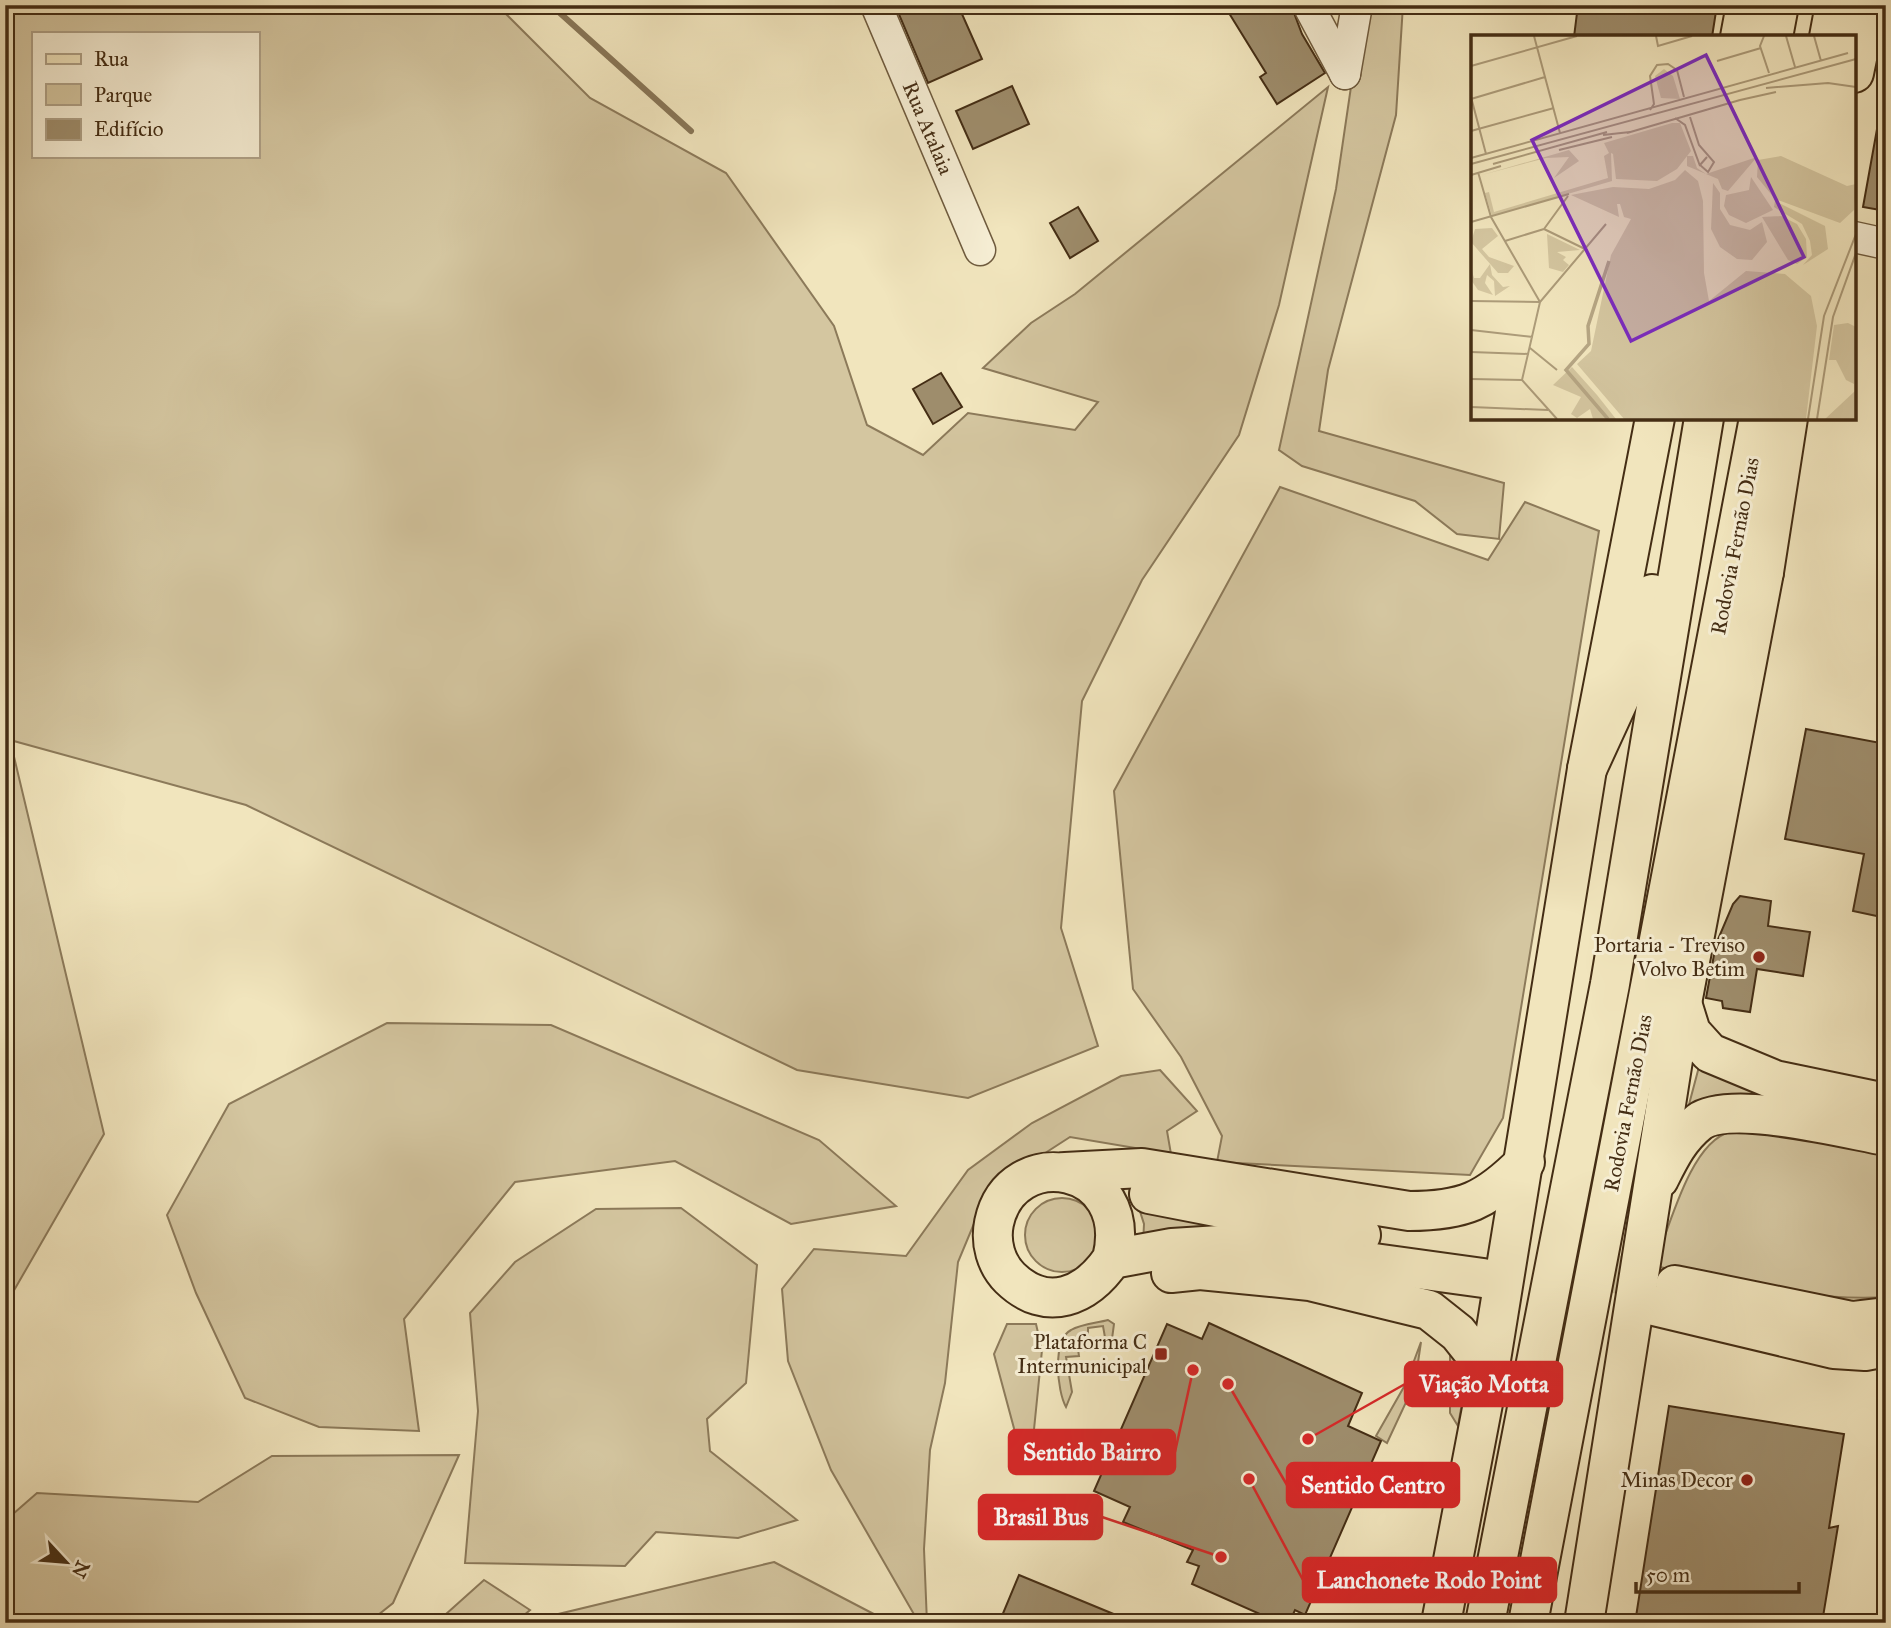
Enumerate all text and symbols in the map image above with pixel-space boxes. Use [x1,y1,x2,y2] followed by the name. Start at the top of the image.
[32,32,259,158] legend
[1471,35,1856,420] inset map
[94,46,129,72] text: Rua
[897,78,959,179] street label: Rua Atalaia
[94,82,153,108] text: Parque
[94,116,164,142] text: Edifício
[1705,455,1765,637] street label: Rodovia Fernão Dias
[1594,932,1745,982] place label: Portaria - Treviso Volvo Betim
[1751,949,1767,965] marker: Portaria - Treviso Volvo Betim
[1598,1012,1658,1194] street label: Rodovia Fernão Dias
[1017,1329,1147,1379] place label: Plataforma C Intermunicipal
[1153,1346,1169,1362] marker: Plataforma C Intermunicipal
[1405,1362,1562,1406] callout: Viação Motta
[1418,1370,1550,1399] text: Viação Motta
[1009,1430,1175,1474] callout: Sentido Bairro
[1023,1438,1161,1466] text: Sentido Bairro
[1287,1463,1459,1507] callout: Sentido Centro
[1620,1467,1733,1493] place label: Minas Decor
[1301,1471,1445,1499] text: Sentido Centro
[1739,1472,1755,1488] marker: Minas Decor
[979,1495,1102,1539] callout: Brasil Bus
[993,1503,1089,1531] text: Brasil Bus
[32,1526,102,1596] north arrow
[1636,1551,1798,1595] scale bar
[67,1557,95,1582] text: N
[1303,1558,1556,1602] callout: Lanchonete Rodo Point
[1646,1562,1691,1588] text: 50 m
[1316,1566,1542,1594] text: Lanchonete Rodo Point

